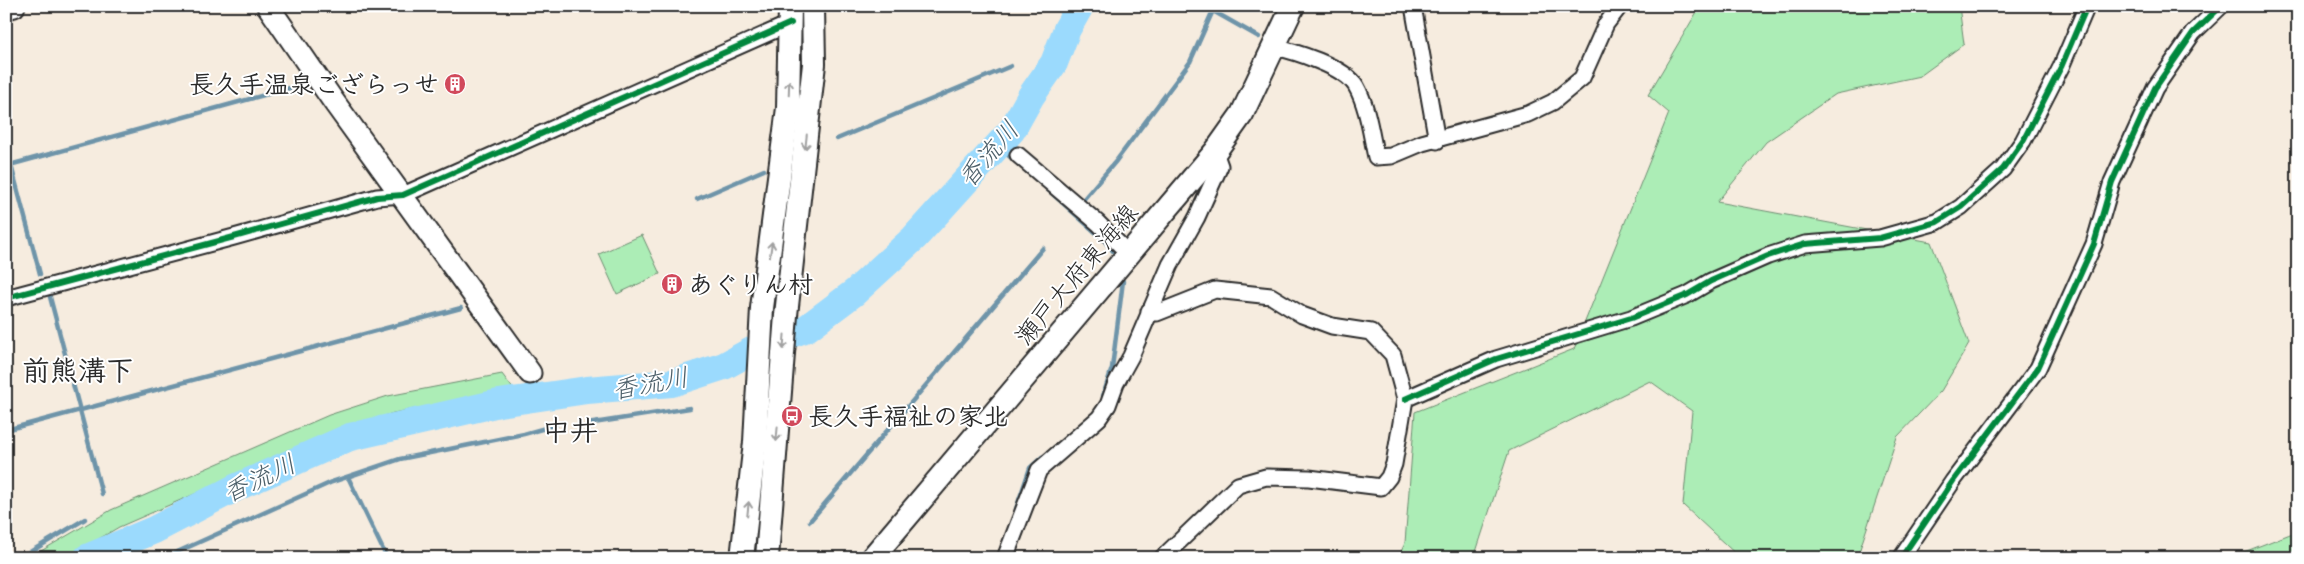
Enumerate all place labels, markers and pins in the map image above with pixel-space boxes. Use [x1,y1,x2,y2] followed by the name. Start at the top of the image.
[189,69,439,101] place label: 長久手温泉ござらっせ
[443,72,467,96] building icon: 長久手温泉ござらっせ
[688,269,813,301] place label: あぐりん村
[660,272,684,296] building icon: あぐりん村
[808,401,1008,433] place label: 長久手福祉の家北
[780,404,804,428] bus stop icon: 長久手福祉の家北

